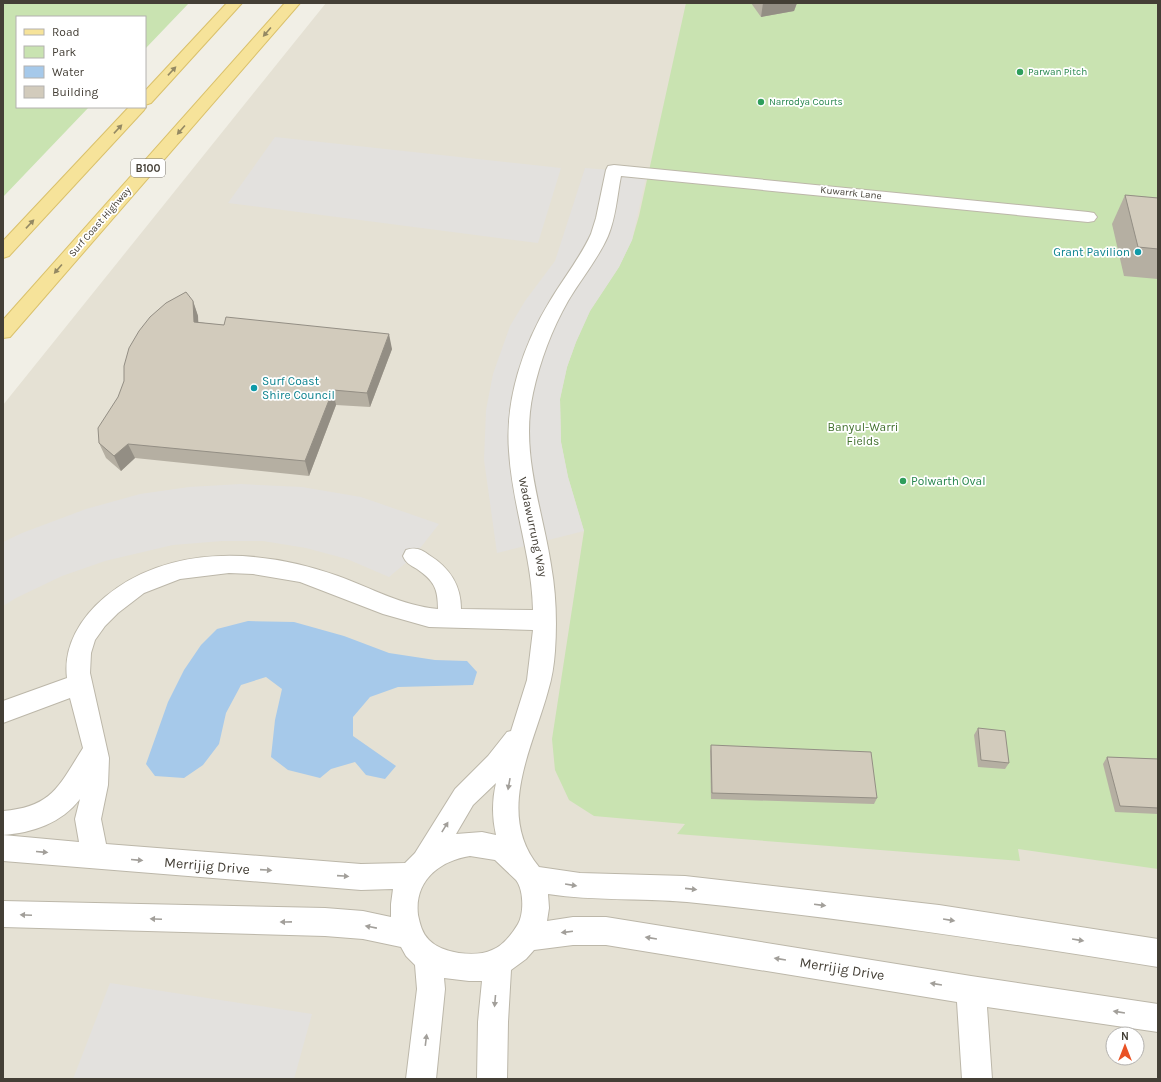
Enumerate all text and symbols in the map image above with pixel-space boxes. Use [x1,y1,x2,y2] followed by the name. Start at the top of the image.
[16,16,146,108] legend
[52,25,80,39] text: Road
[263,27,272,38] one-way arrow
[52,45,77,59] text: Park
[52,65,85,79] text: Water
[167,66,176,76] one-way arrow
[1028,66,1087,78] place label: Parwan Pitch
[1015,67,1025,77] marker: Parwan Pitch
[52,85,99,99] text: Building
[769,96,843,108] place label: Narrodya Courts
[756,97,766,107] marker: Narrodya Courts
[113,124,122,133] one-way arrow
[177,125,186,135] one-way arrow
[131,159,165,177] road number: B100
[66,184,134,259] street label: Surf Coast Highway
[820,184,882,202] street label: Kuwarrk Lane
[25,219,34,229] one-way arrow
[1053,245,1130,259] place label: Grant Pavilion
[1133,247,1143,257] marker: Grant Pavilion
[54,264,63,275] one-way arrow
[262,374,335,402] place label: Surf Coast Shire Council
[249,383,259,393] marker: Surf Coast Shire Council
[828,420,898,448] park label: Banyul-Warri Fields
[911,474,986,488] place label: Polwarth Oval
[516,476,551,579] street label: Wadawurrung Way
[898,476,908,486] marker: Polwarth Oval
[506,778,512,790] one-way arrow
[442,821,449,833] one-way arrow
[36,849,48,855] one-way arrow
[164,854,250,878] street label: Merrijig Drive
[130,857,143,864] one-way arrow
[260,867,272,874] one-way arrow
[337,873,349,880] one-way arrow
[564,882,577,888] one-way arrow
[685,886,697,893] one-way arrow
[814,901,826,908] one-way arrow
[19,912,32,918] one-way arrow
[149,916,162,922] one-way arrow
[943,917,955,923] one-way arrow
[279,919,292,925] one-way arrow
[365,924,377,930] one-way arrow
[561,929,573,935] one-way arrow
[645,935,657,941] one-way arrow
[1072,937,1084,943] one-way arrow
[798,954,886,984] street label: Merrijig Drive
[773,956,786,962] one-way arrow
[929,981,942,987] one-way arrow
[492,995,498,1007] one-way arrow
[1113,1009,1126,1015] one-way arrow
[1105,1026,1145,1066] north arrow
[1121,1030,1129,1043] text: N
[422,1034,429,1046] one-way arrow

